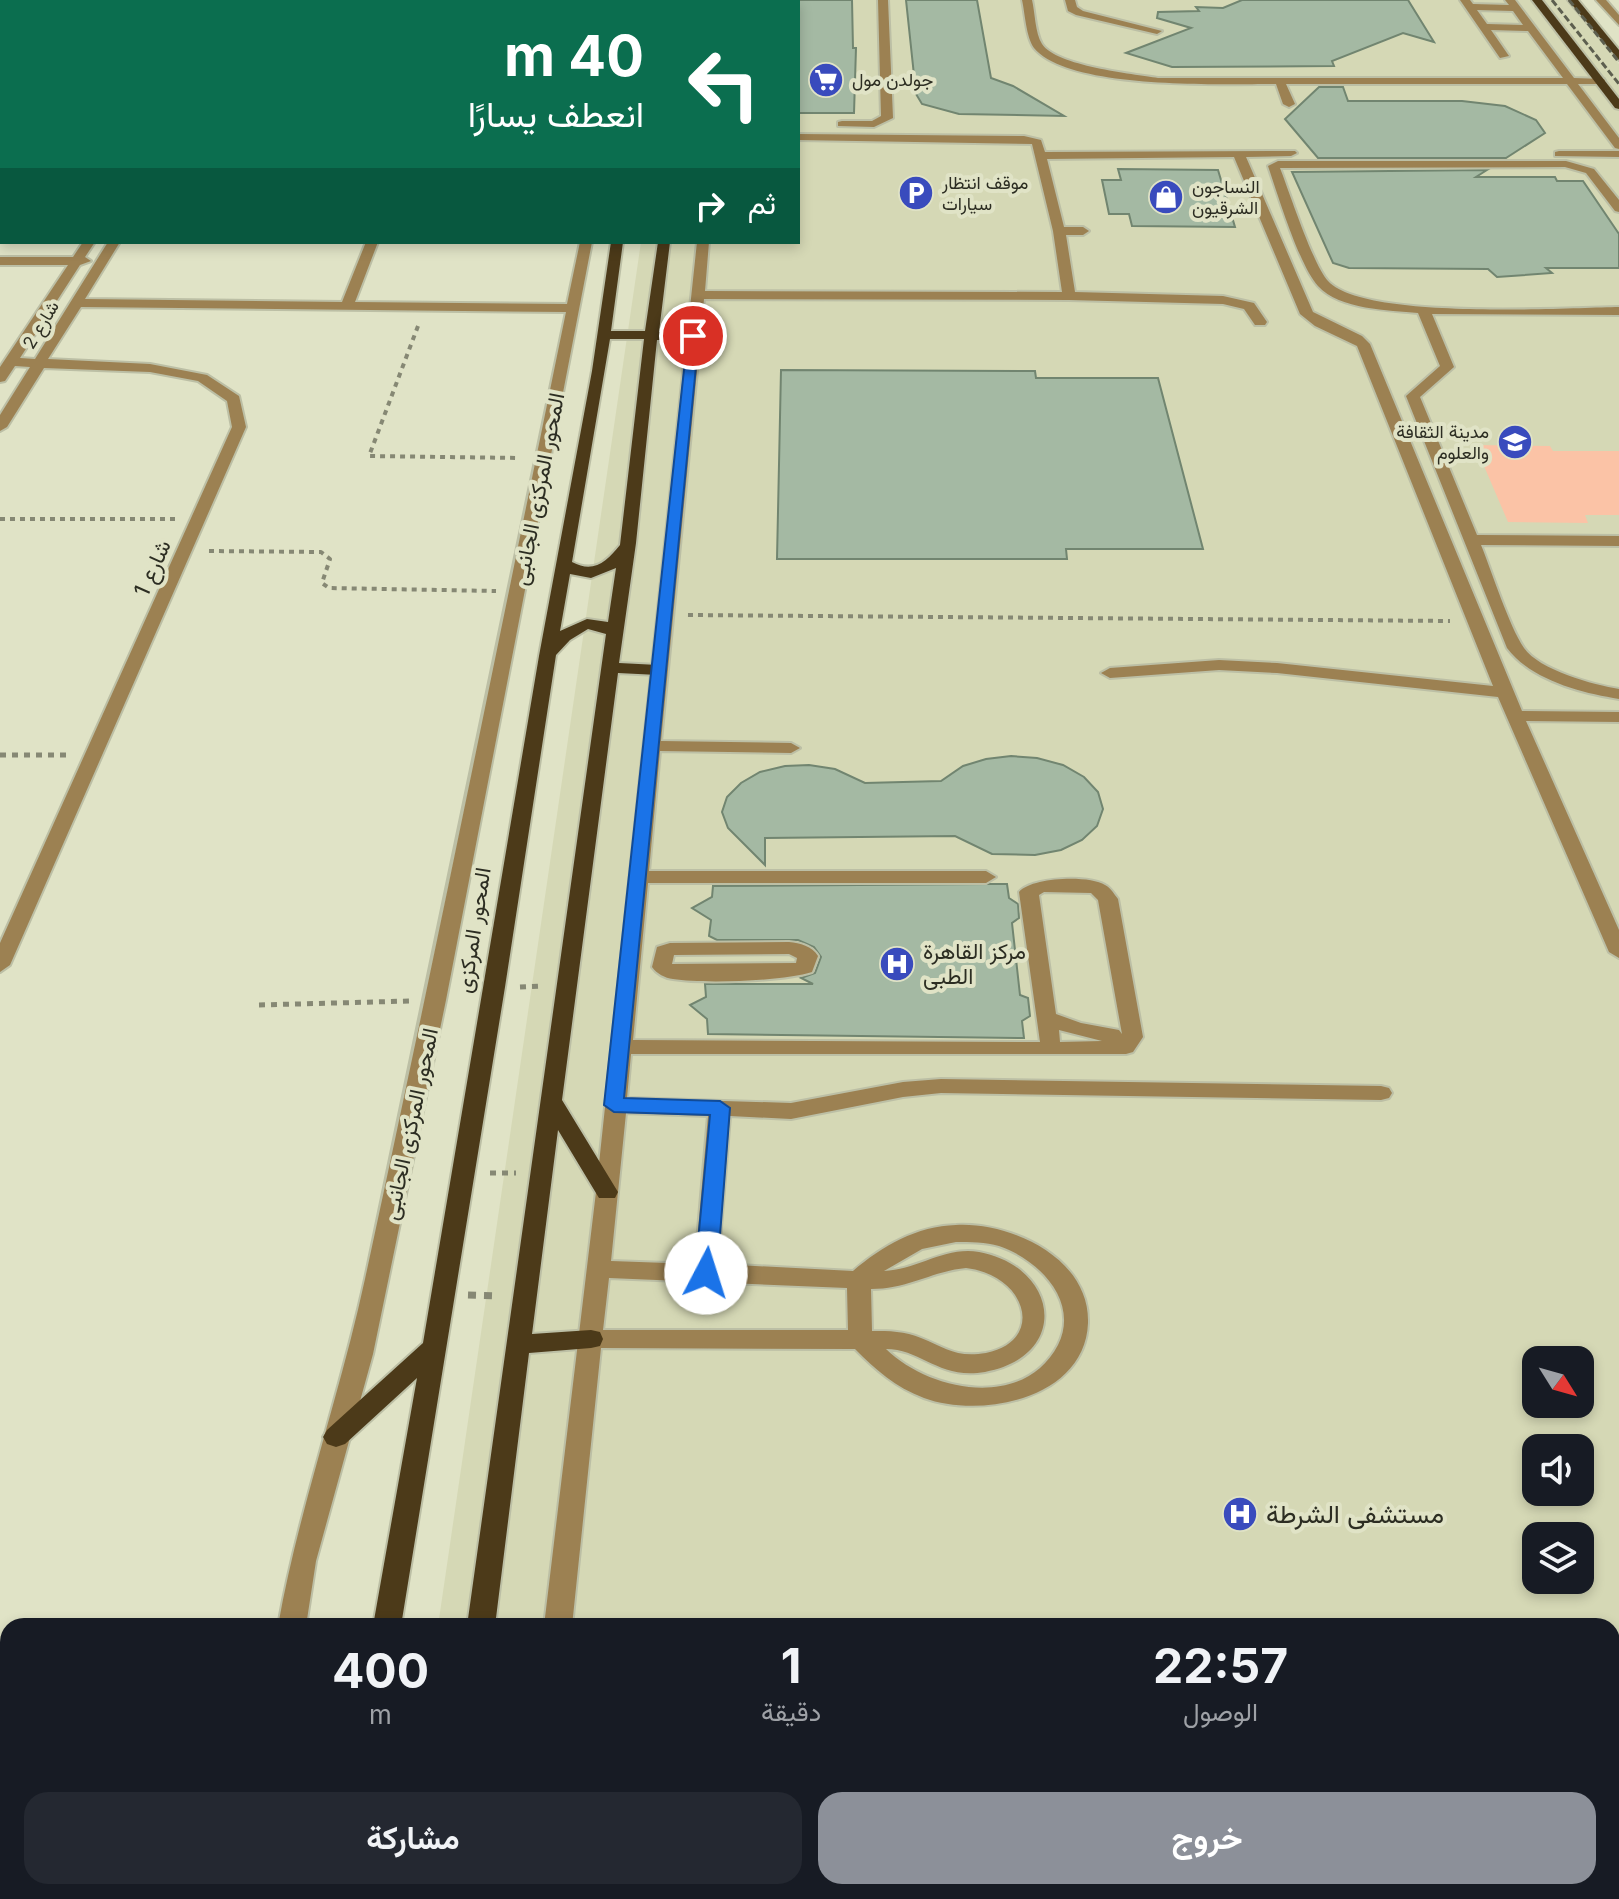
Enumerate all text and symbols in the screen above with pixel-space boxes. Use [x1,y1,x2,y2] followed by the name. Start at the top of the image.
[504,22,644,90] text: 40 m
[672,32,776,136] icon: left
[807,61,845,99] supermarket icon: جولدن مول
[852,69,933,91] place label: جولدن مول
[468,92,644,136] text: انعطف يسارًا
[941,172,1028,215] place label: موقف انتظار سيارات
[897,174,935,212] parking icon: موقف انتظار سيارات
[1192,176,1260,219] place label: النساجون الشرقيون
[1147,178,1185,216] shop icon: النساجون الشرقيون
[688,184,732,228] icon: right
[748,185,776,221] text: ثم
[18,297,65,354] street label: شارع 2
[659,302,727,370] pin
[671,314,715,358] icon: arrive
[507,391,570,588] street label: المحور المركزى الجانبى
[1396,421,1489,465] place label: مدينة الثقافة والعلوم
[1496,423,1534,461] school or university icon: مدينة الثقافة والعلوم
[128,536,178,601] street label: شارع 1
[450,865,497,995] street label: المحور المركزى
[923,938,1026,990] place label: مركز القاهرة الطبى
[878,945,916,983] hospital icon: مركز القاهرة الطبى
[377,1026,444,1223] street label: المحور المركزى الجانبى
[664,1231,748,1315] position arrow
[1522,1346,1594,1418] north arrow
[1522,1346,1594,1594] map controls
[1522,1434,1594,1506] button: sound
[1221,1495,1259,1533] hospital icon: مستشفى الشرطة
[1266,1498,1444,1530] place label: مستشفى الشرطة
[1522,1522,1594,1594] button: layers
[781,1636,801,1695] text: 1
[1153,1636,1288,1695] text: 22:57
[332,1641,429,1700] text: 400
[761,1696,821,1727] text: دقيقة
[1183,1696,1258,1727] text: الوصول
[369,1699,392,1730] text: m
[24,1792,802,1884] button: مشاركة
[818,1792,1596,1884] button: خروج

